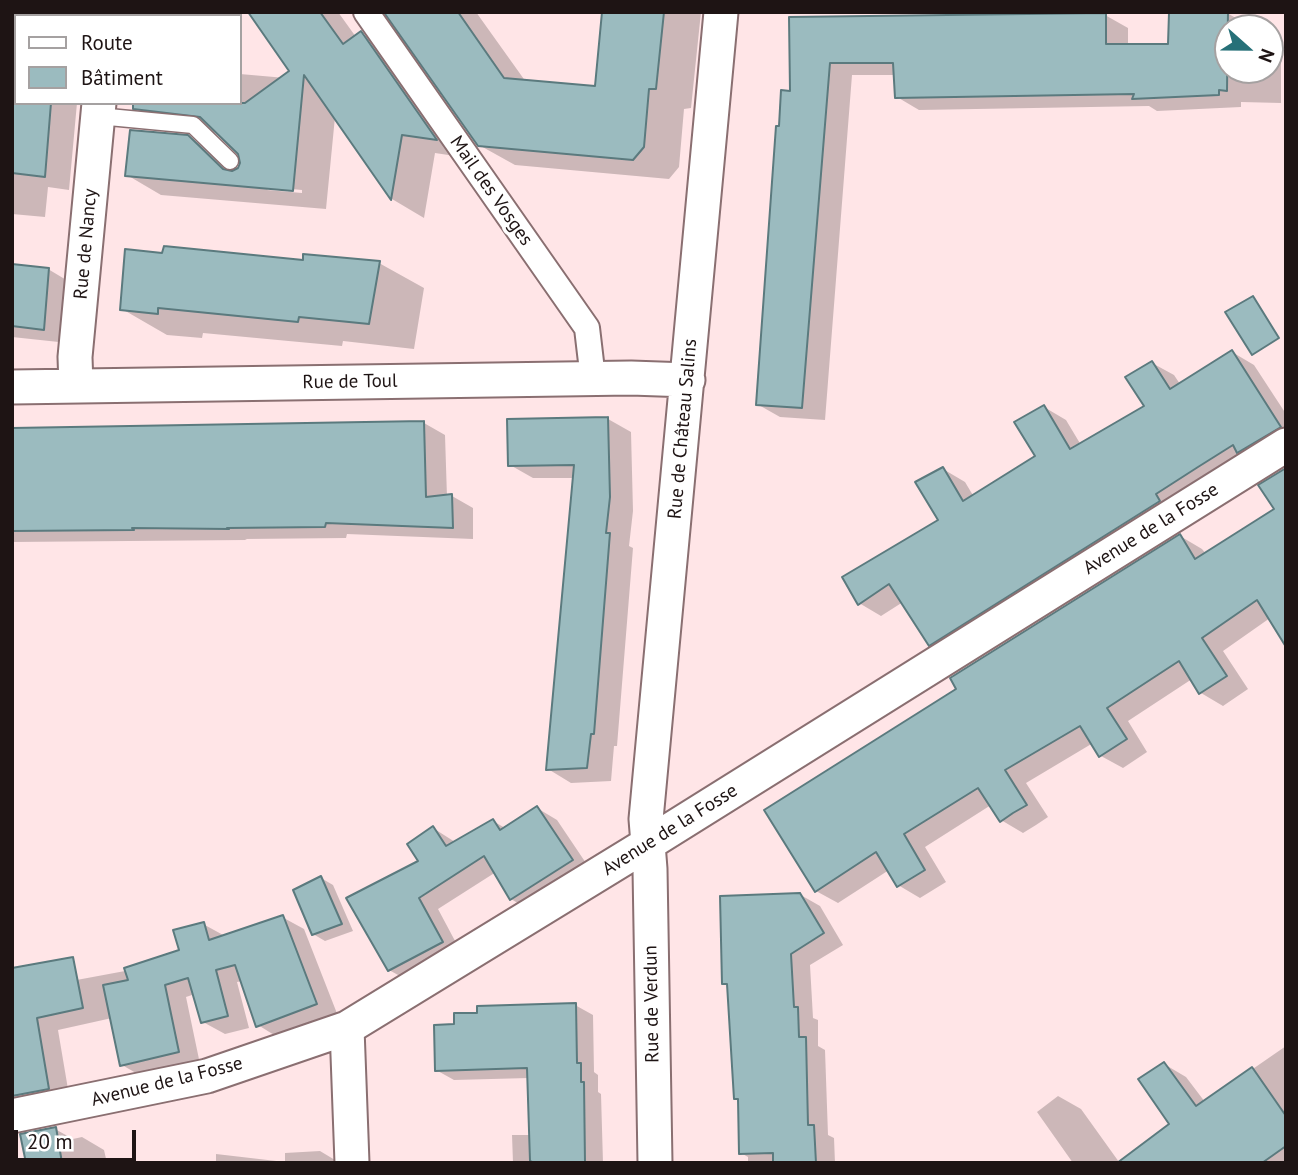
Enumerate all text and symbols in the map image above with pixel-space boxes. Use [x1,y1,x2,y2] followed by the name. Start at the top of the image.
[14,14,242,105] legend
[1214,14,1284,84] north arrow
[81,29,133,56] text: Route
[1253,46,1280,66] text: N
[81,64,163,91] text: Bâtiment
[445,132,537,250] street label: Mail des Vosges
[70,188,102,300] street label: Rue de Nancy
[664,338,702,520] street label: Rue de Château Salins
[302,370,398,394] street label: Rue de Toul
[1079,478,1223,580] street label: Avenue de la Fosse
[598,779,742,881] street label: Avenue de la Fosse
[640,945,664,1063] street label: Rue de Verdun
[89,1052,245,1112] street label: Avenue de la Fosse
[18,1116,140,1160] scale bar
[27,1128,73,1155] text: 20 m

